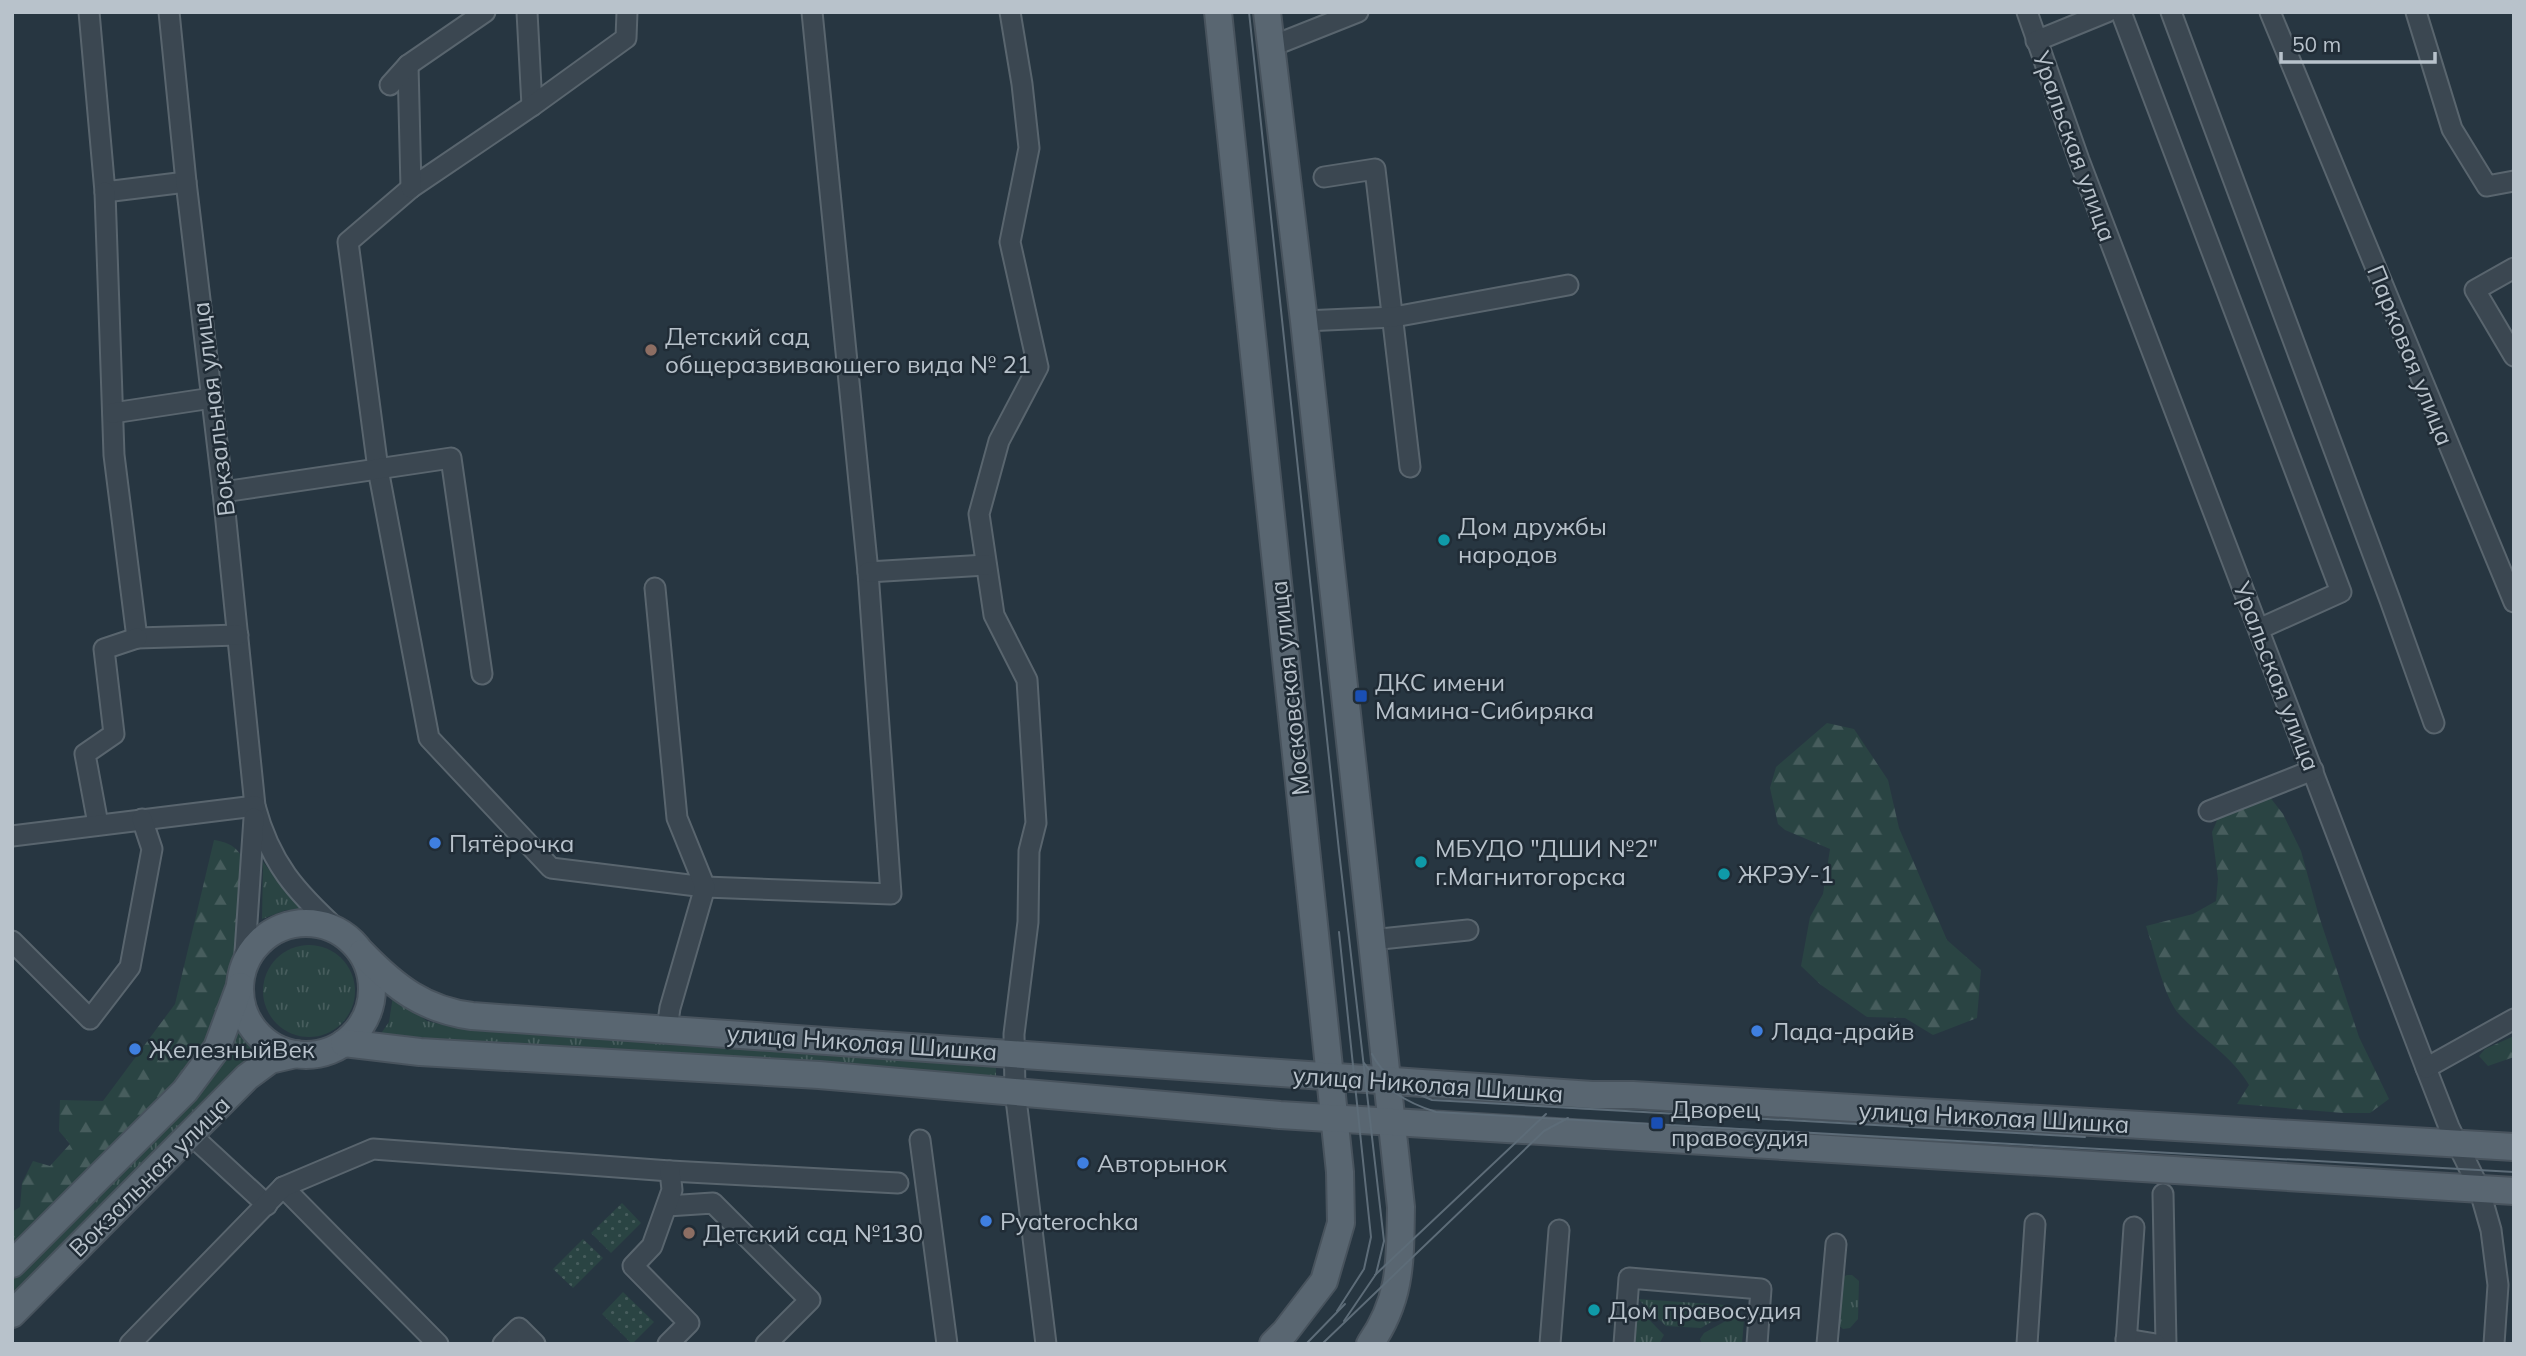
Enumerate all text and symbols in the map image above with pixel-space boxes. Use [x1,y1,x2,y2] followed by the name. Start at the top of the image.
[2281,21,2435,65] scale bar
[2292,31,2341,57] text: 50 m
[2026,46,2123,245] street label: Уральская улица
[2361,260,2461,450] street label: Парковая улица
[185,300,241,518] street label: Вокзальная улица
[665,321,1031,379] place label: Детский сад общеразвивающего вида № 21
[643,342,659,358] marker: Детский сад общеразвивающего вида № 21
[1458,511,1607,569] place label: Дом дружбы народов
[1436,532,1452,548] marker: Дом дружбы народов
[2227,576,2327,775] street label: Уральская улица
[1263,579,1315,797] street label: Московская улица
[1375,667,1594,725] place label: ДКС имени Мамина-Сибиряка
[1353,688,1369,704] marker: ДКС имени Мамина-Сибиряка
[449,828,574,858] place label: Пятёрочка
[1435,833,1658,891] place label: МБУДО "ДШИ №2" г.Магнитогорска
[427,835,443,851] marker: Пятёрочка
[1413,854,1429,870] marker: МБУДО "ДШИ №2" г.Магнитогорска
[1738,859,1834,889] place label: ЖРЭУ-1
[1716,866,1732,882] marker: ЖРЭУ-1
[1771,1016,1914,1046] place label: Лада-драйв
[726,1018,998,1066] street label: улица Николая Шишка
[1749,1023,1765,1039] marker: Лада-драйв
[149,1034,315,1064] place label: ЖелезныйВек
[127,1041,143,1057] marker: ЖелезныйВек
[1292,1060,1564,1108] street label: улица Николая Шишка
[62,1089,236,1263] street label: Вокзальная улица
[1671,1094,1809,1152] place label: Дворец правосудия
[1858,1095,2130,1139] street label: улица Николая Шишка
[1649,1115,1665,1131] marker: Дворец правосудия
[1097,1148,1227,1178] place label: Авторынок
[1075,1155,1091,1171] marker: Авторынок
[1000,1206,1139,1236] place label: Pyaterochka
[978,1213,994,1229] marker: Pyaterochka
[703,1218,923,1248] place label: Детский сад №130
[681,1225,697,1241] marker: Детский сад №130
[1608,1295,1801,1325] place label: Дом правосудия
[1586,1302,1602,1318] marker: Дом правосудия

